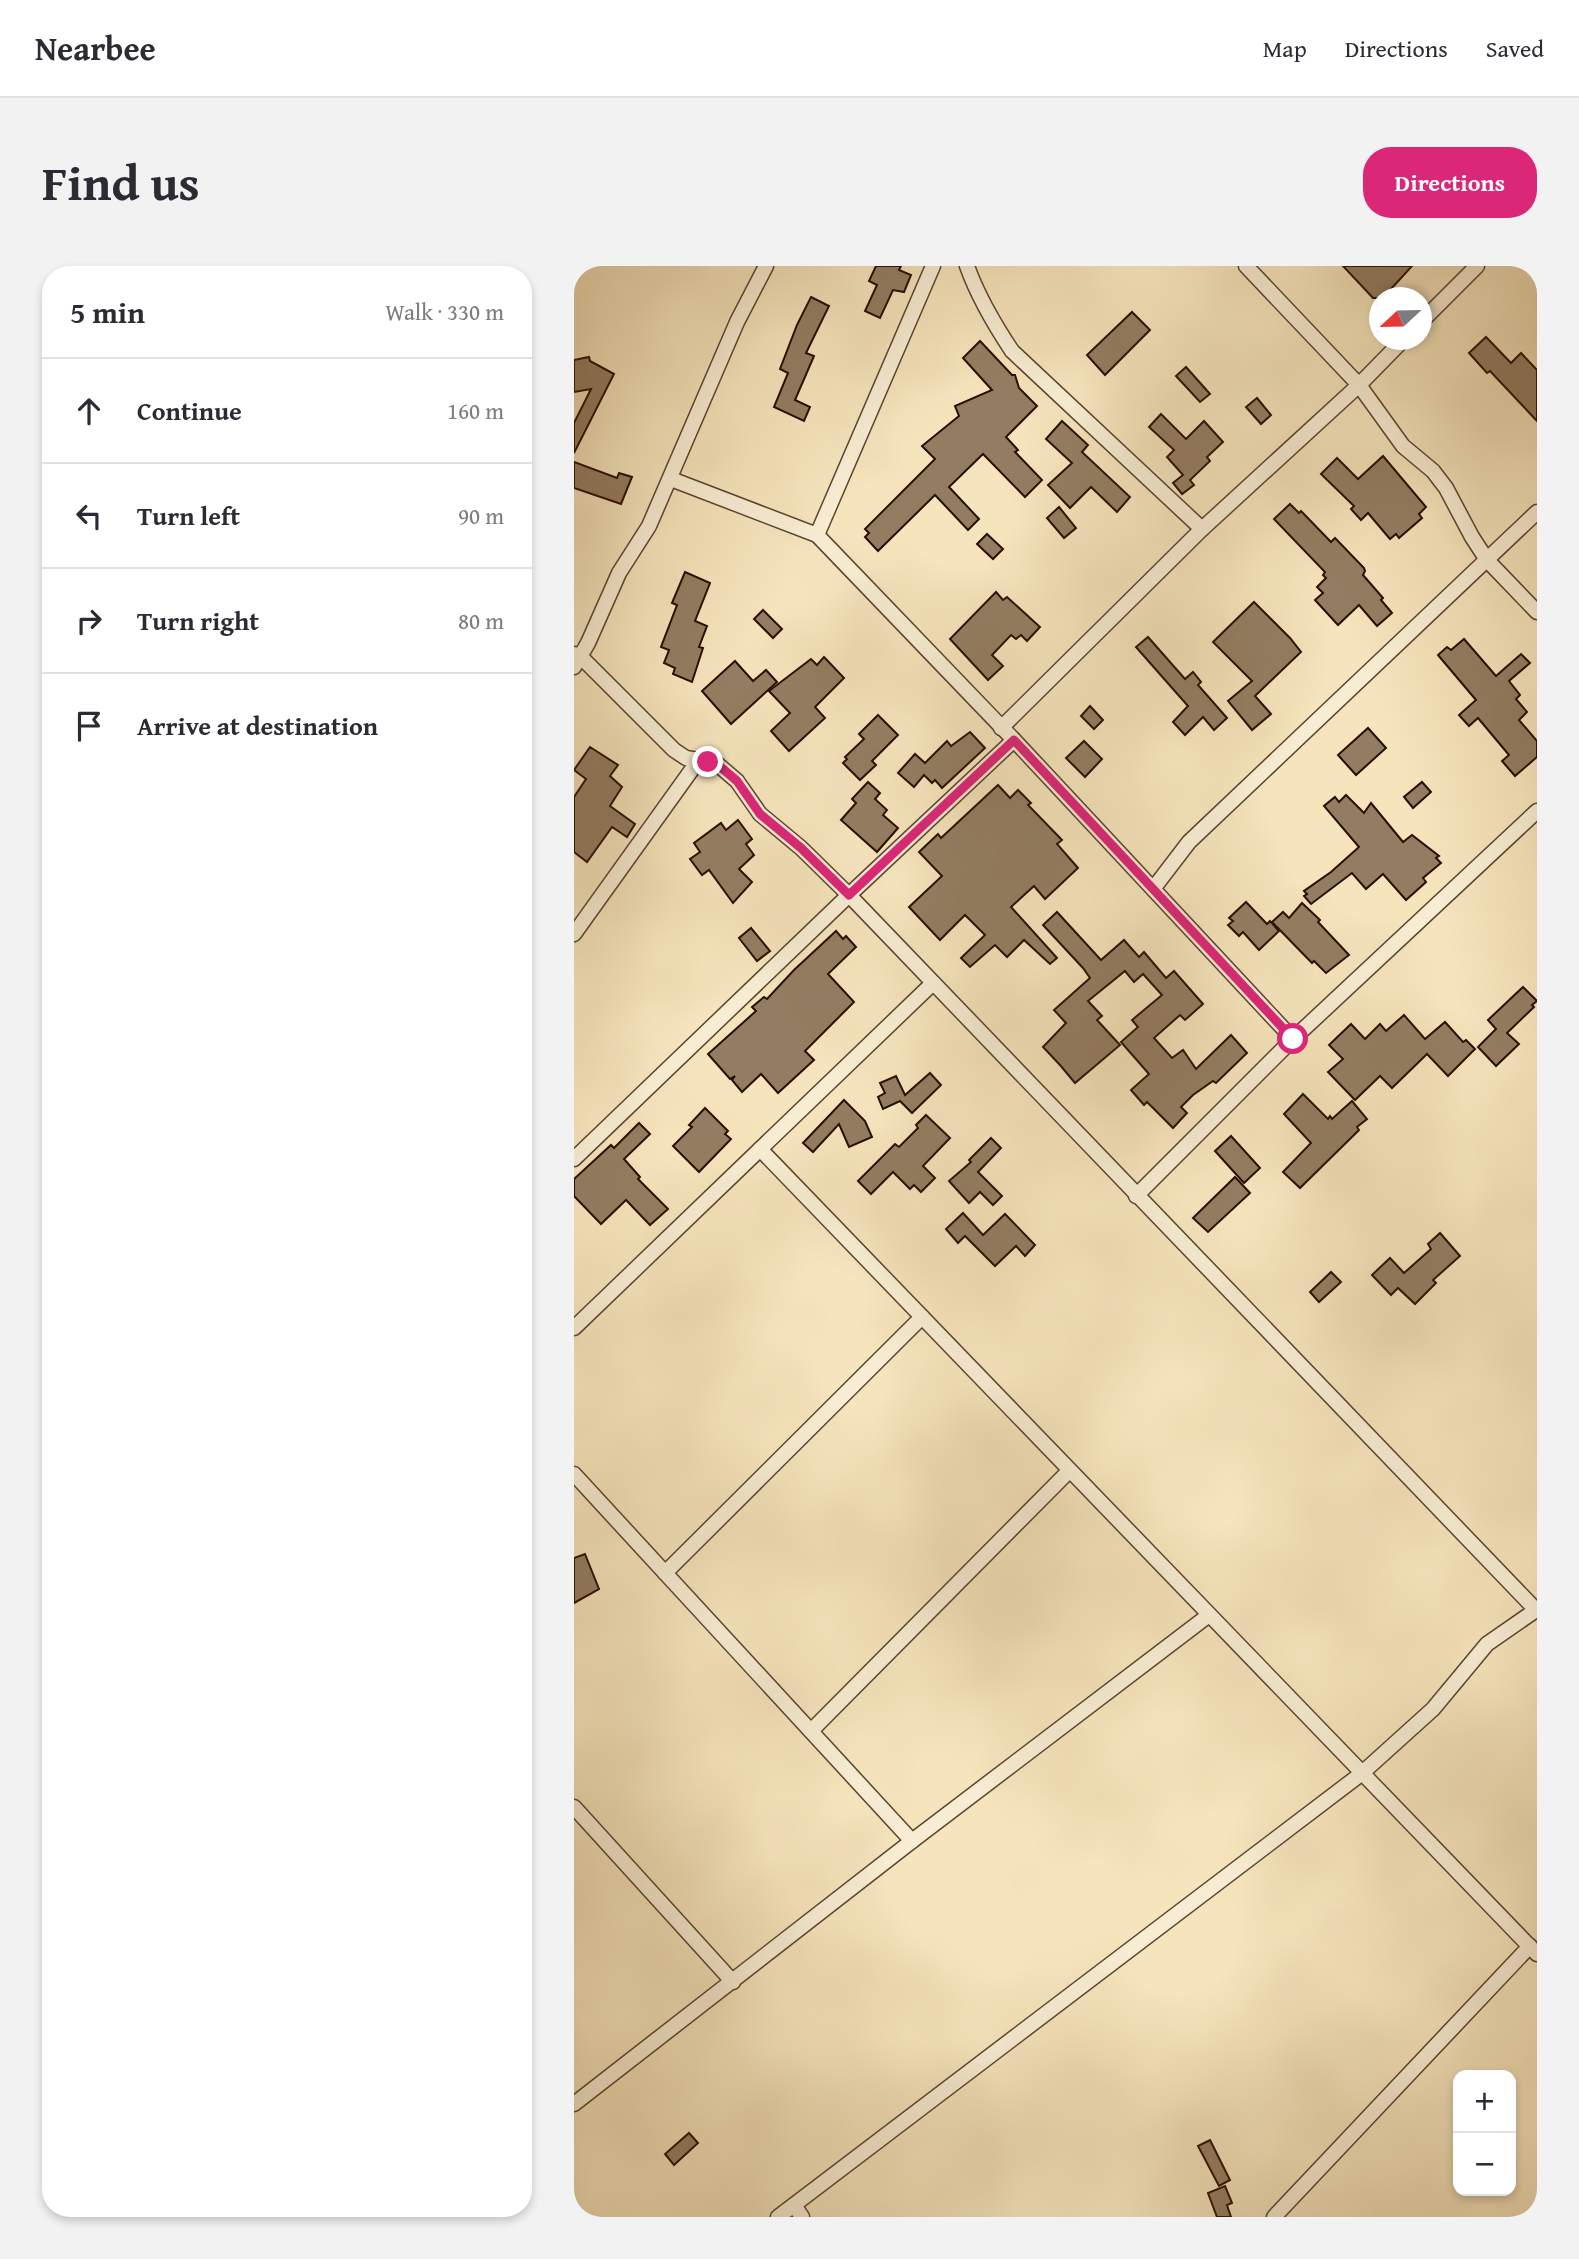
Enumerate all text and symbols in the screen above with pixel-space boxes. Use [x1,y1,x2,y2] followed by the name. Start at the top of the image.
[35,24,156,72] text: Nearbee
[1263,31,1307,66] text: Map
[1345,31,1448,66] text: Directions
[1486,31,1544,66] text: Saved
[42,146,200,218] text: Find us
[1363,147,1537,218] button: Directions
[1369,287,1432,350] north arrow
[70,290,145,334] text: 5 min
[385,295,504,328] text: Walk · 330 m
[137,391,242,430] text: Continue
[70,392,108,430] icon: ahead
[447,394,504,427] text: 160 m
[137,496,240,535] text: Turn left
[70,497,108,535] icon: left
[458,499,504,532] text: 90 m
[137,601,259,640] text: Turn right
[70,602,108,640] icon: right
[458,604,504,637] text: 80 m
[137,706,378,745] text: Arrive at destination
[70,707,108,745] icon: arrive
[692,746,723,777] route end
[1277,1023,1308,1054] route start
[1453,2070,1516,2196] map controls
[1453,2070,1516,2133] button: +
[1453,2133,1516,2196] button: −

